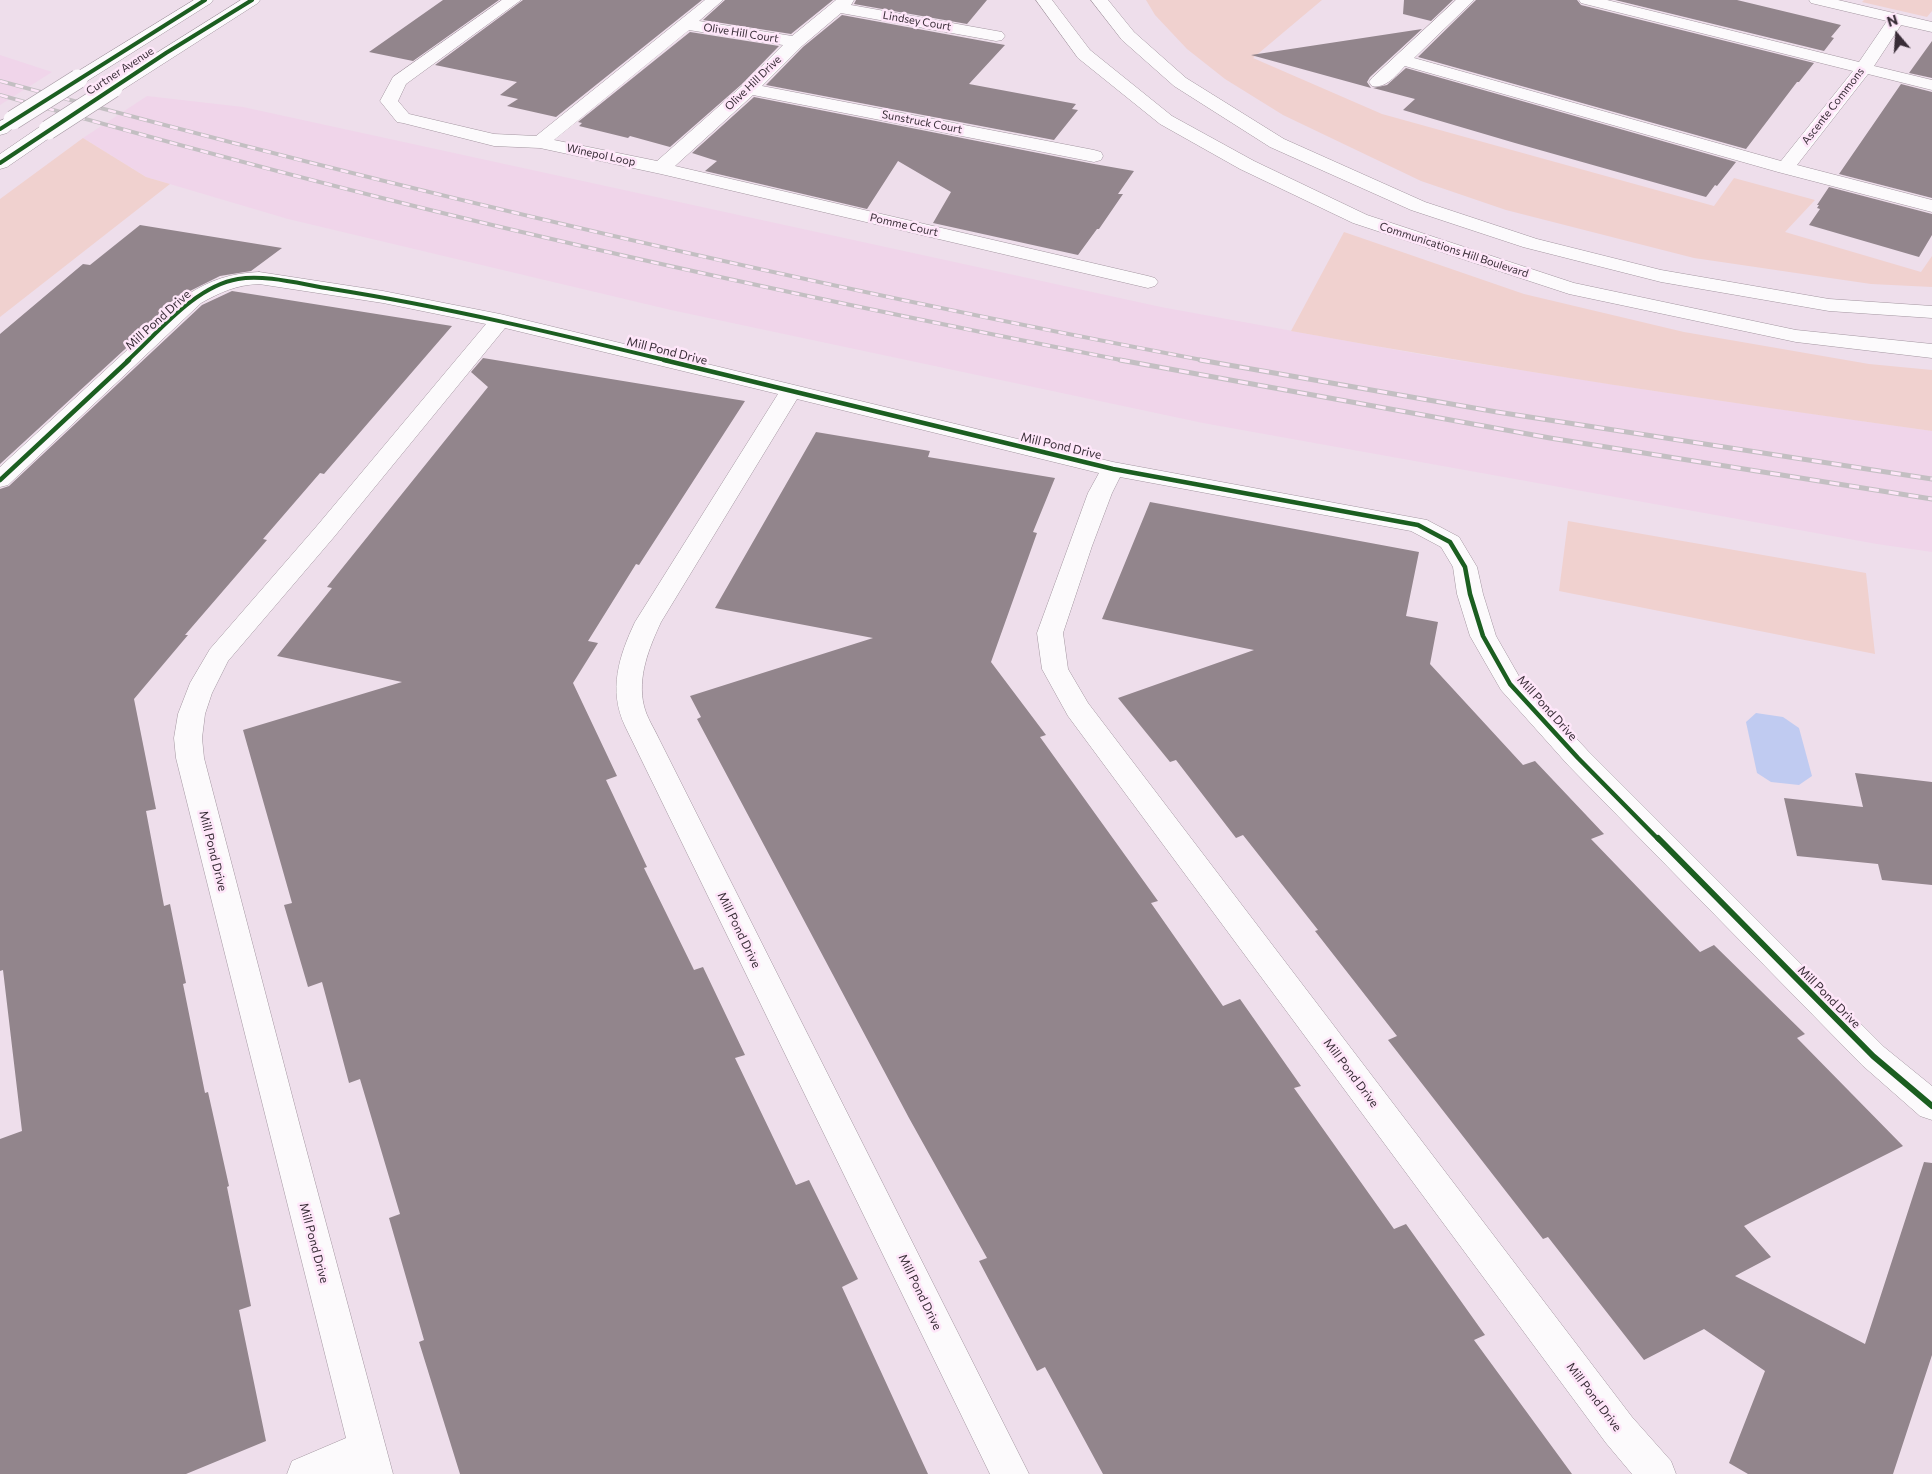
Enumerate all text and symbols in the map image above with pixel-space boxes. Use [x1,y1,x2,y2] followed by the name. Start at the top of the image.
[882,8,952,34] street label: Lindsey Court
[1872,10,1922,60] north arrow
[1885,11,1900,30] text: N
[702,21,780,45] street label: Olive Hill Court
[84,44,156,98] street label: Curtner Avenue
[722,53,784,113] street label: Olive Hill Drive
[1799,65,1867,147] street label: Ascente Commons
[881,108,963,136] street label: Sunstruck Court
[565,141,637,169] street label: Winepol Loop
[869,211,939,239] street label: Pomme Court
[1378,220,1530,280] street label: Communications Hill Boulevard
[123,287,193,353] street label: Mill Pond Drive
[625,334,709,368] street label: Mill Pond Drive
[1019,430,1103,462] street label: Mill Pond Drive
[1514,673,1580,743] street label: Mill Pond Drive
[196,809,230,893] street label: Mill Pond Drive
[714,890,764,970] street label: Mill Pond Drive
[1795,963,1863,1031] street label: Mill Pond Drive
[1320,1036,1382,1110] street label: Mill Pond Drive
[296,1201,332,1285] street label: Mill Pond Drive
[895,1252,945,1332] street label: Mill Pond Drive
[1563,1360,1625,1434] street label: Mill Pond Drive

